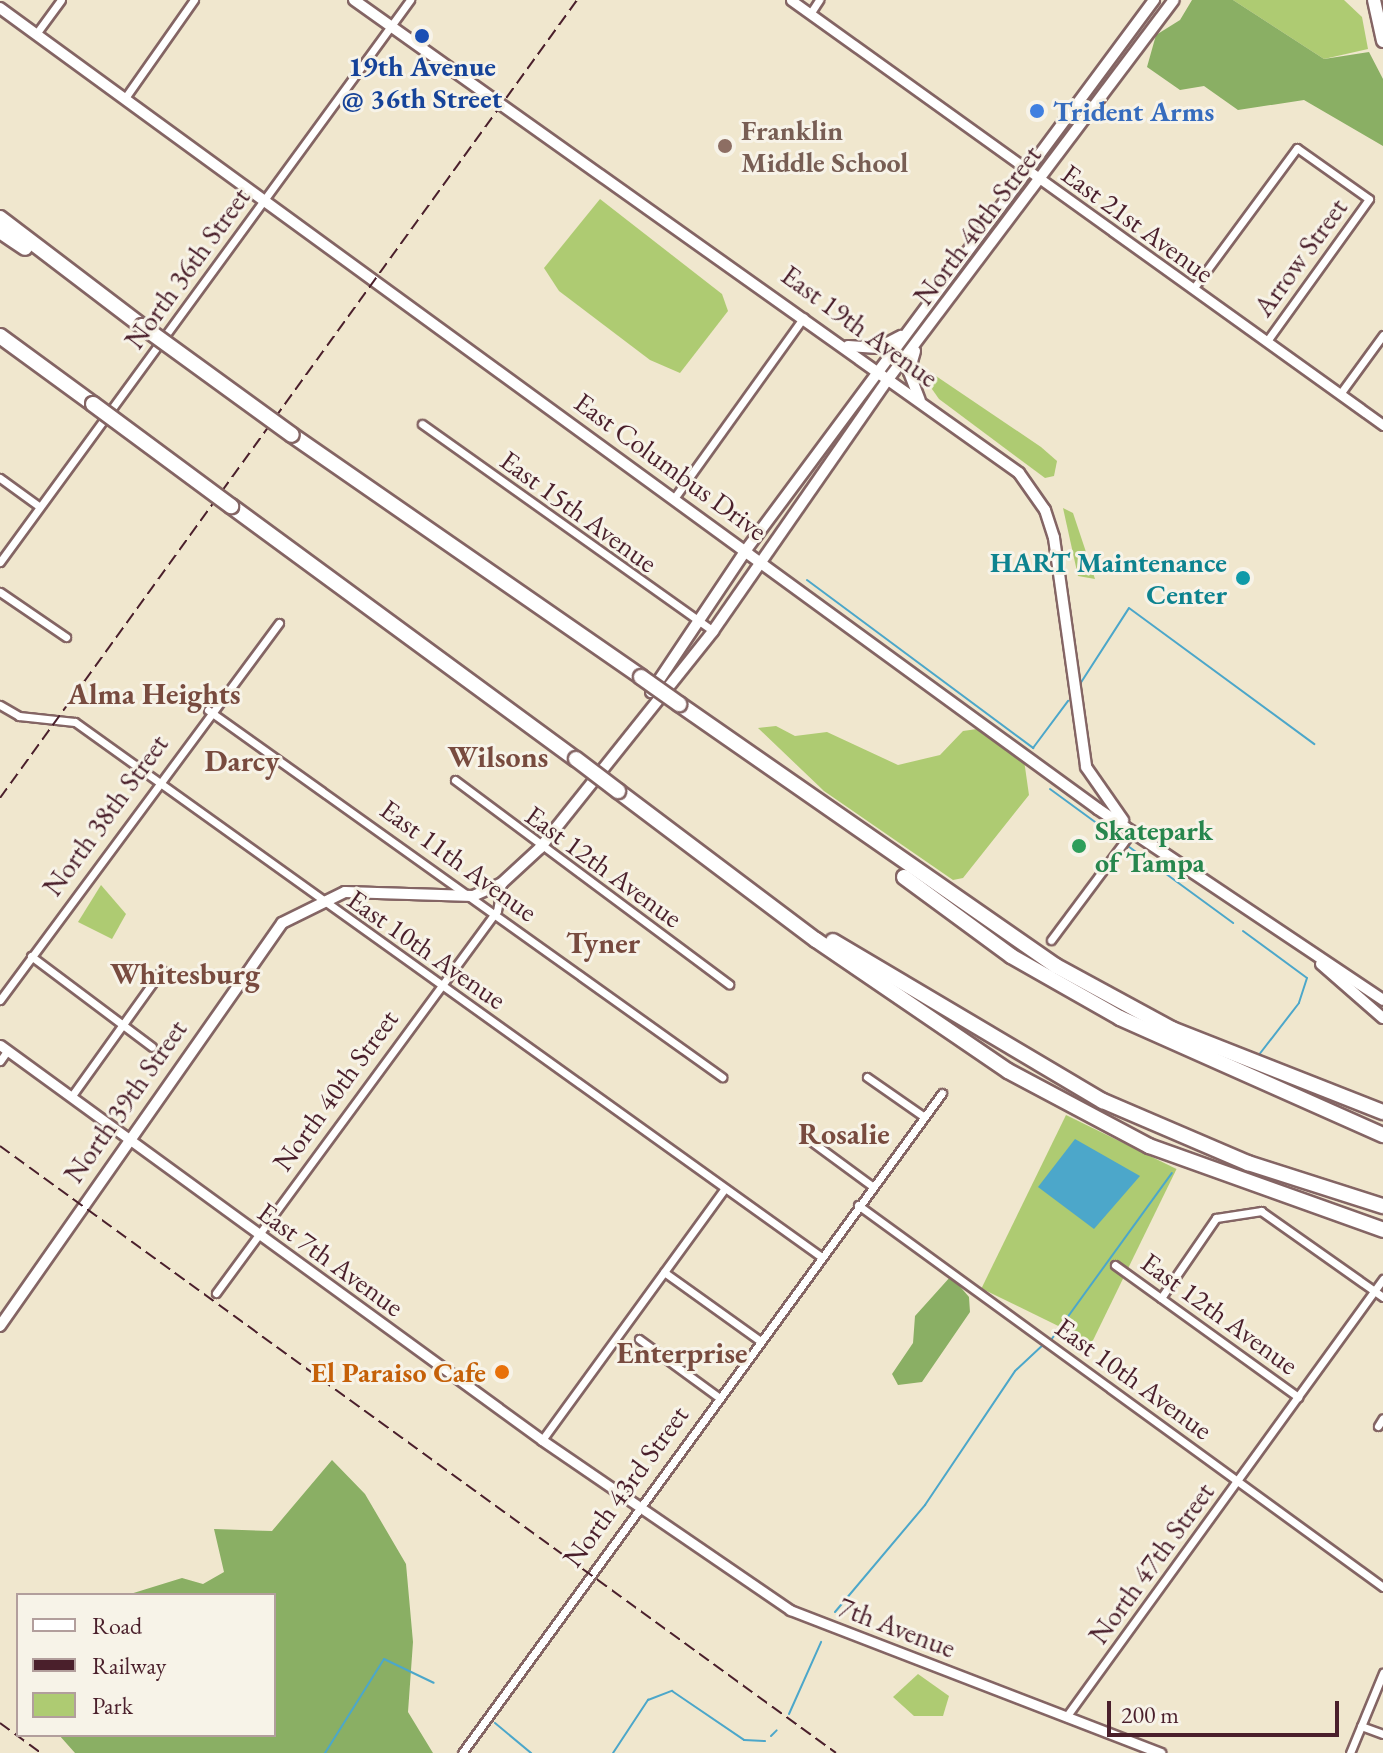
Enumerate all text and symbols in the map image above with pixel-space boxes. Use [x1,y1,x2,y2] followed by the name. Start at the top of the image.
[413,27,431,45] marker: 19th Avenue @ 36th Street
[342,49,502,115] place label: 19th Avenue @ 36th Street
[1053,94,1214,128] place label: Trident Arms
[1028,102,1046,120] marker: Trident Arms
[741,113,908,179] place label: Franklin Middle School
[716,137,734,155] marker: Franklin Middle School
[906,138,1048,312] street label: North 40th Street
[1055,156,1221,290] street label: East 21st Avenue
[117,181,257,355] street label: North 36th Street
[1246,191,1354,323] street label: Arrow Street
[775,258,945,394] street label: East 19th Avenue
[568,385,774,547] street label: East Columbus Drive
[494,443,664,579] street label: East 15th Avenue
[990,545,1227,611] place label: HART Maintenance Center
[1234,569,1252,587] marker: HART Maintenance Center
[67,676,241,712] district label: Alma Heights
[35,728,175,902] street label: North 38th Street
[448,739,548,775] district label: Wilsons
[205,743,279,779] district label: Darcy
[374,792,544,928] street label: East 11th Avenue
[519,798,689,934] street label: East 12th Avenue
[1095,813,1213,879] place label: Skatepark of Tampa
[1070,837,1088,855] marker: Skatepark of Tampa
[341,882,513,1016] street label: East 10th Avenue
[566,925,640,961] district label: Tyner
[110,956,260,992] district label: Whitesburg
[265,1003,405,1177] street label: North 40th Street
[56,1013,194,1189] street label: North 39th Street
[798,1116,890,1152] district label: Rosalie
[251,1195,411,1323] street label: East 7th Avenue
[1135,1245,1305,1381] street label: East 12th Avenue
[1049,1310,1219,1446] street label: East 10th Avenue
[616,1335,748,1371] district label: Enterprise
[311,1355,486,1389] place label: El Paraiso Cafe
[493,1363,511,1381] marker: El Paraiso Cafe
[555,1399,695,1573] street label: North 43rd Street
[1081,1476,1221,1650] street label: North 47th Street
[834,1589,960,1665] street label: 7th Avenue
[16,1593,276,1737] legend
[92,1610,142,1641] text: Road
[92,1650,166,1681] text: Railway
[1111,1685,1343,1735] scale bar
[92,1690,133,1721] text: Park
[1121,1699,1179,1730] text: 200 m

